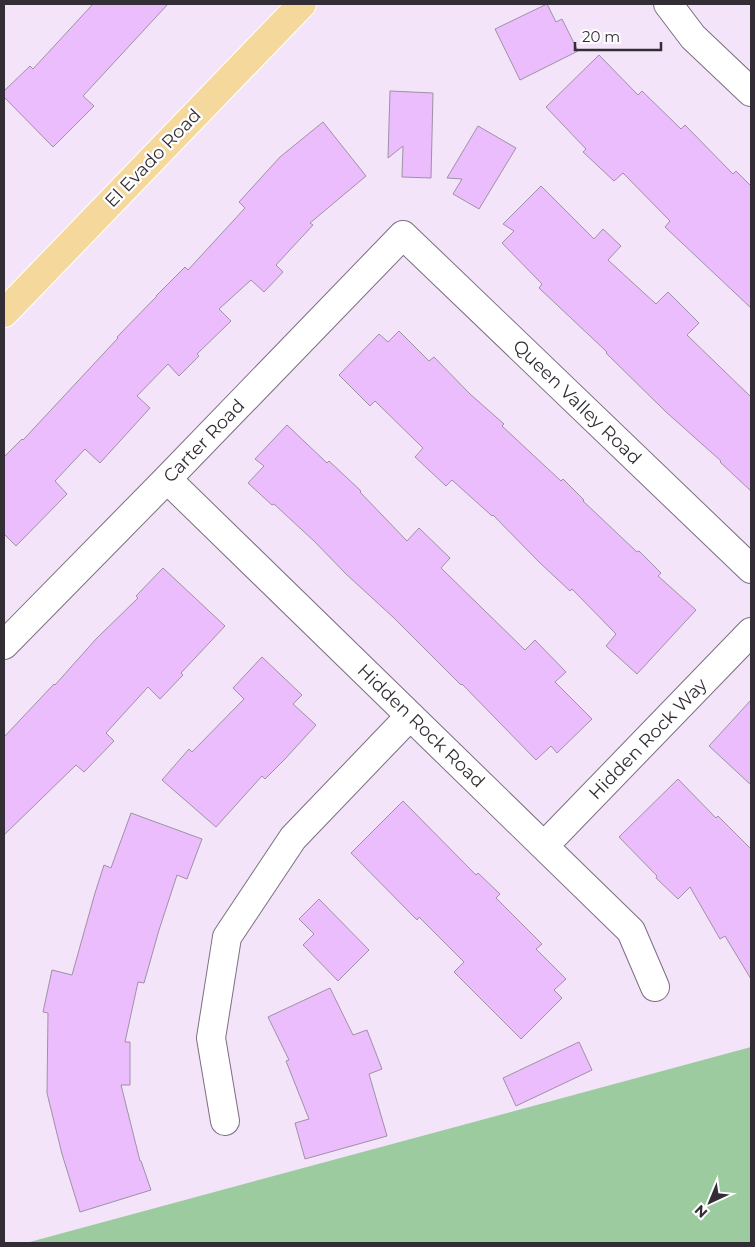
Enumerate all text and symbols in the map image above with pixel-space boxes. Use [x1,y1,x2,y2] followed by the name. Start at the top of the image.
[575,20,661,52] scale bar
[582,27,620,46] text: 20 m
[100,104,206,212] street label: El Evado Road
[508,335,646,469] street label: Queen Valley Road
[159,395,249,487] street label: Carter Road
[353,660,489,792] street label: Hidden Rock Road
[584,673,712,804] street label: Hidden Rock Way
[685,1177,735,1227] north arrow
[691,1201,711,1222] text: N

